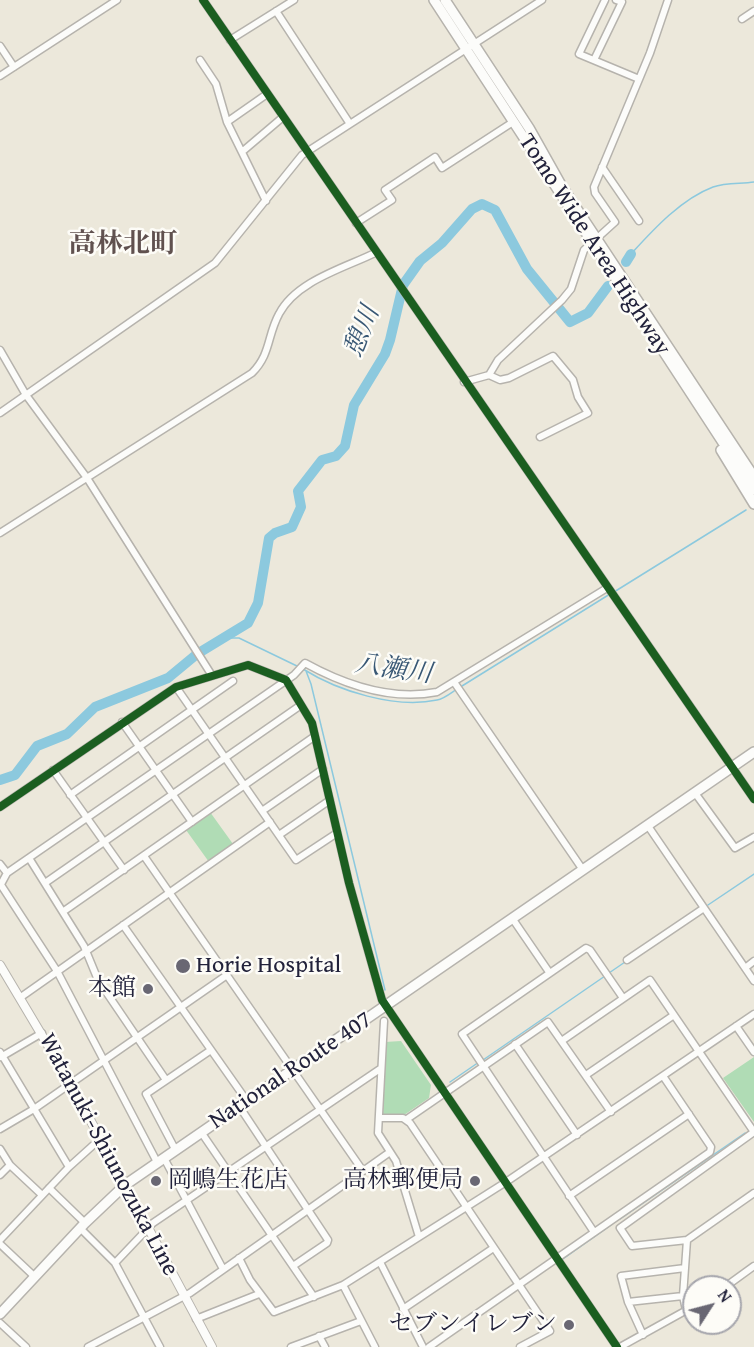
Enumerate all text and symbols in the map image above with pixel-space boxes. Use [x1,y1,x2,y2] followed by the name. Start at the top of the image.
[512,129,676,361] street label: Tomo Wide Area Highway
[69,229,177,261] district label: 高林北町
[339,302,387,362] water label: 憩川
[352,649,434,691] water label: 八瀬川
[196,952,341,980] place label: Horie Hospital
[174,957,192,975] marker: Horie Hospital
[88,975,136,1003] place label: 本館
[141,982,155,996] marker: 本館
[204,1006,378,1136] street label: National Route 407
[32,1029,184,1281] street label: Watanuki-Shiunozuka Line
[168,1167,288,1195] place label: 岡嶋生花店
[343,1167,463,1195] place label: 高林郵便局
[149,1174,163,1188] marker: 岡嶋生花店
[468,1174,482,1188] marker: 高林郵便局
[682,1275,742,1335] north arrow
[712,1284,738,1307] text: N
[389,1311,557,1339] place label: セブンイレブン
[562,1318,576,1332] marker: セブンイレブン

